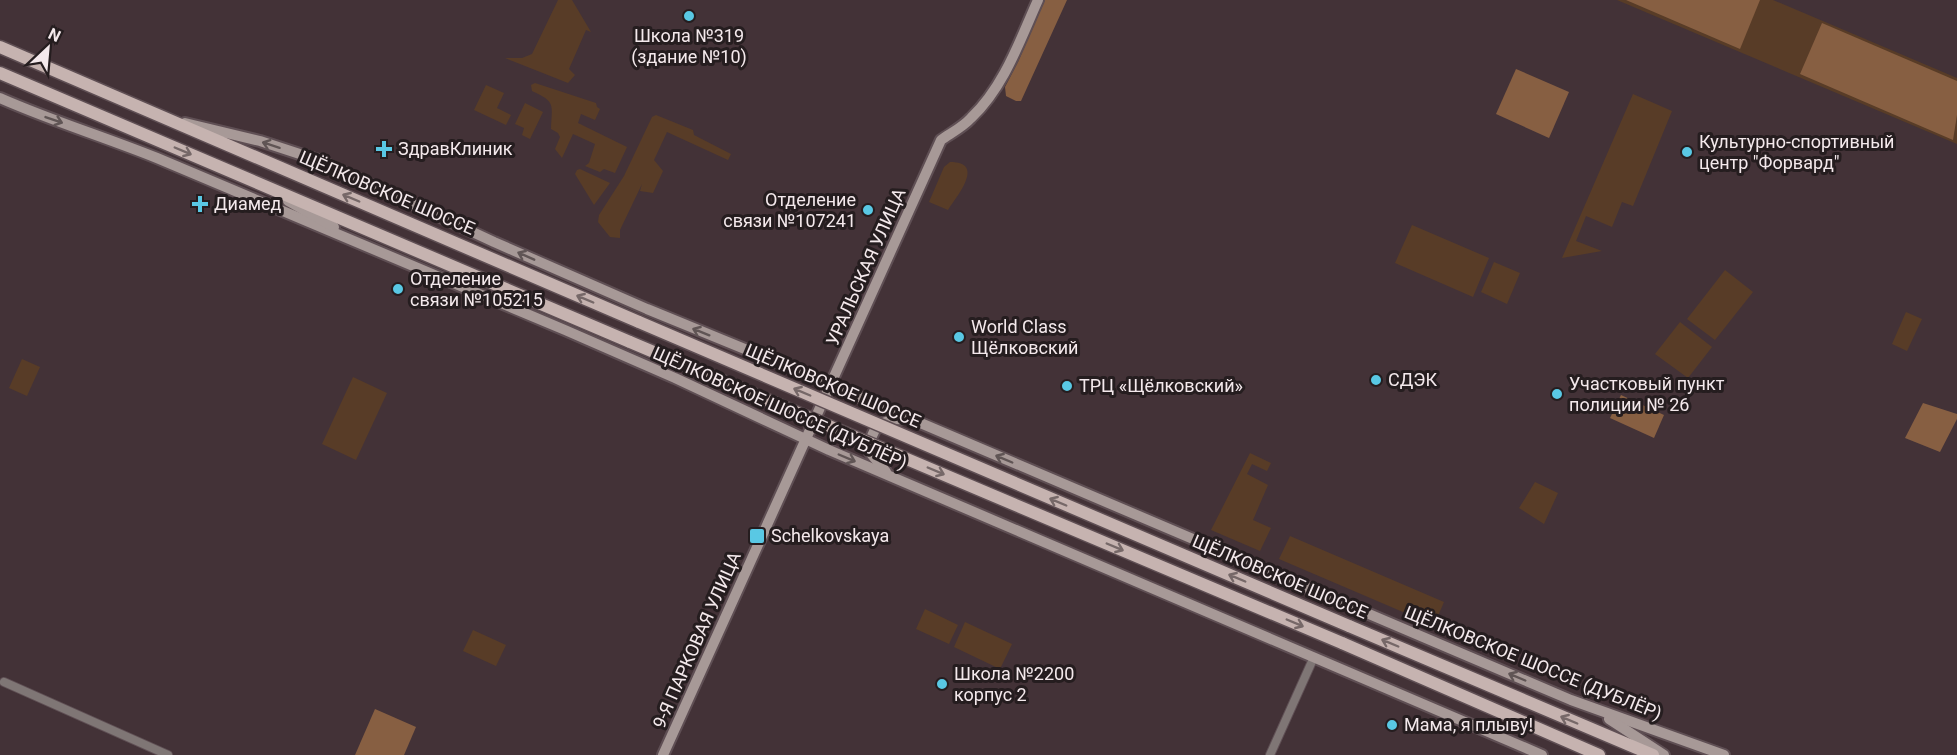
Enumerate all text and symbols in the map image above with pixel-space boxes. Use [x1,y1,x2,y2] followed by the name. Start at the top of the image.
[682,9,696,23] marker: Школа №319 (здание №10)
[18,18,78,78] north arrow
[45,24,64,46] text: N
[631,25,747,68] place label: Школа №319 (здание №10)
[44,116,63,127] one-way arrow
[1699,131,1895,173] place label: Культурно-спортивный центр "Форвард"
[262,138,280,149] one-way arrow
[398,138,513,159] place label: ЗдравКлиник
[375,140,393,158] marker: ЗдравКлиник
[1680,145,1694,159] marker: Культурно-спортивный центр "Форвард"
[173,146,192,157] one-way arrow
[296,146,478,239] street label: ЩЁЛКОВСКОЕ ШОССЕ
[821,185,910,349] street label: УРАЛЬСКАЯ УЛИЦА
[723,189,856,231] place label: Отделение связи №107241
[343,192,361,203] one-way arrow
[214,193,282,214] place label: Диамед
[191,195,209,213] marker: Диамед
[861,203,875,217] marker: Отделение связи №107241
[517,250,536,261] one-way arrow
[410,268,543,310] place label: Отделение связи №105215
[391,282,405,296] marker: Отделение связи №105215
[576,293,595,304] one-way arrow
[971,316,1078,358] place label: World Class Щёлковский
[693,326,711,337] one-way arrow
[952,330,966,344] marker: World Class Щёлковский
[742,339,924,432] street label: ЩЁЛКОВСКОЕ ШОССЕ
[650,342,910,474] street label: ЩЁЛКОВСКОЕ ШОССЕ (ДУБЛЁР)
[1388,369,1437,390] place label: СДЭК
[1369,373,1383,387] marker: СДЭК
[1569,373,1725,415] place label: Участковый пункт полиции № 26
[1079,375,1243,396] place label: ТРЦ «Щёлковский»
[1060,379,1074,393] marker: ТРЦ «Щёлковский»
[793,386,811,397] one-way arrow
[1550,387,1564,401] marker: Участковый пункт полиции № 26
[838,452,856,464] one-way arrow
[996,453,1014,464] one-way arrow
[926,466,944,477] one-way arrow
[1049,495,1067,506] one-way arrow
[771,525,889,546] place label: Schelkovskaya
[748,527,766,545] marker: Schelkovskaya
[1189,530,1371,623] street label: ЩЁЛКОВСКОЕ ШОССЕ
[1106,543,1124,554] one-way arrow
[648,548,745,731] street label: 9-Я ПАРКОВАЯ УЛИЦА
[1229,572,1247,583] one-way arrow
[1401,601,1665,725] street label: ЩЁЛКОВСКОЕ ШОССЕ (ДУБЛЁР)
[1285,618,1303,630] one-way arrow
[1381,637,1400,648] one-way arrow
[954,663,1074,705] place label: Школа №2200 корпус 2
[1508,671,1527,682] one-way arrow
[935,677,949,691] marker: Школа №2200 корпус 2
[1404,714,1533,735] place label: Мама, я плыву!
[1561,714,1579,725] one-way arrow
[1385,718,1399,732] marker: Мама, я плыву!

